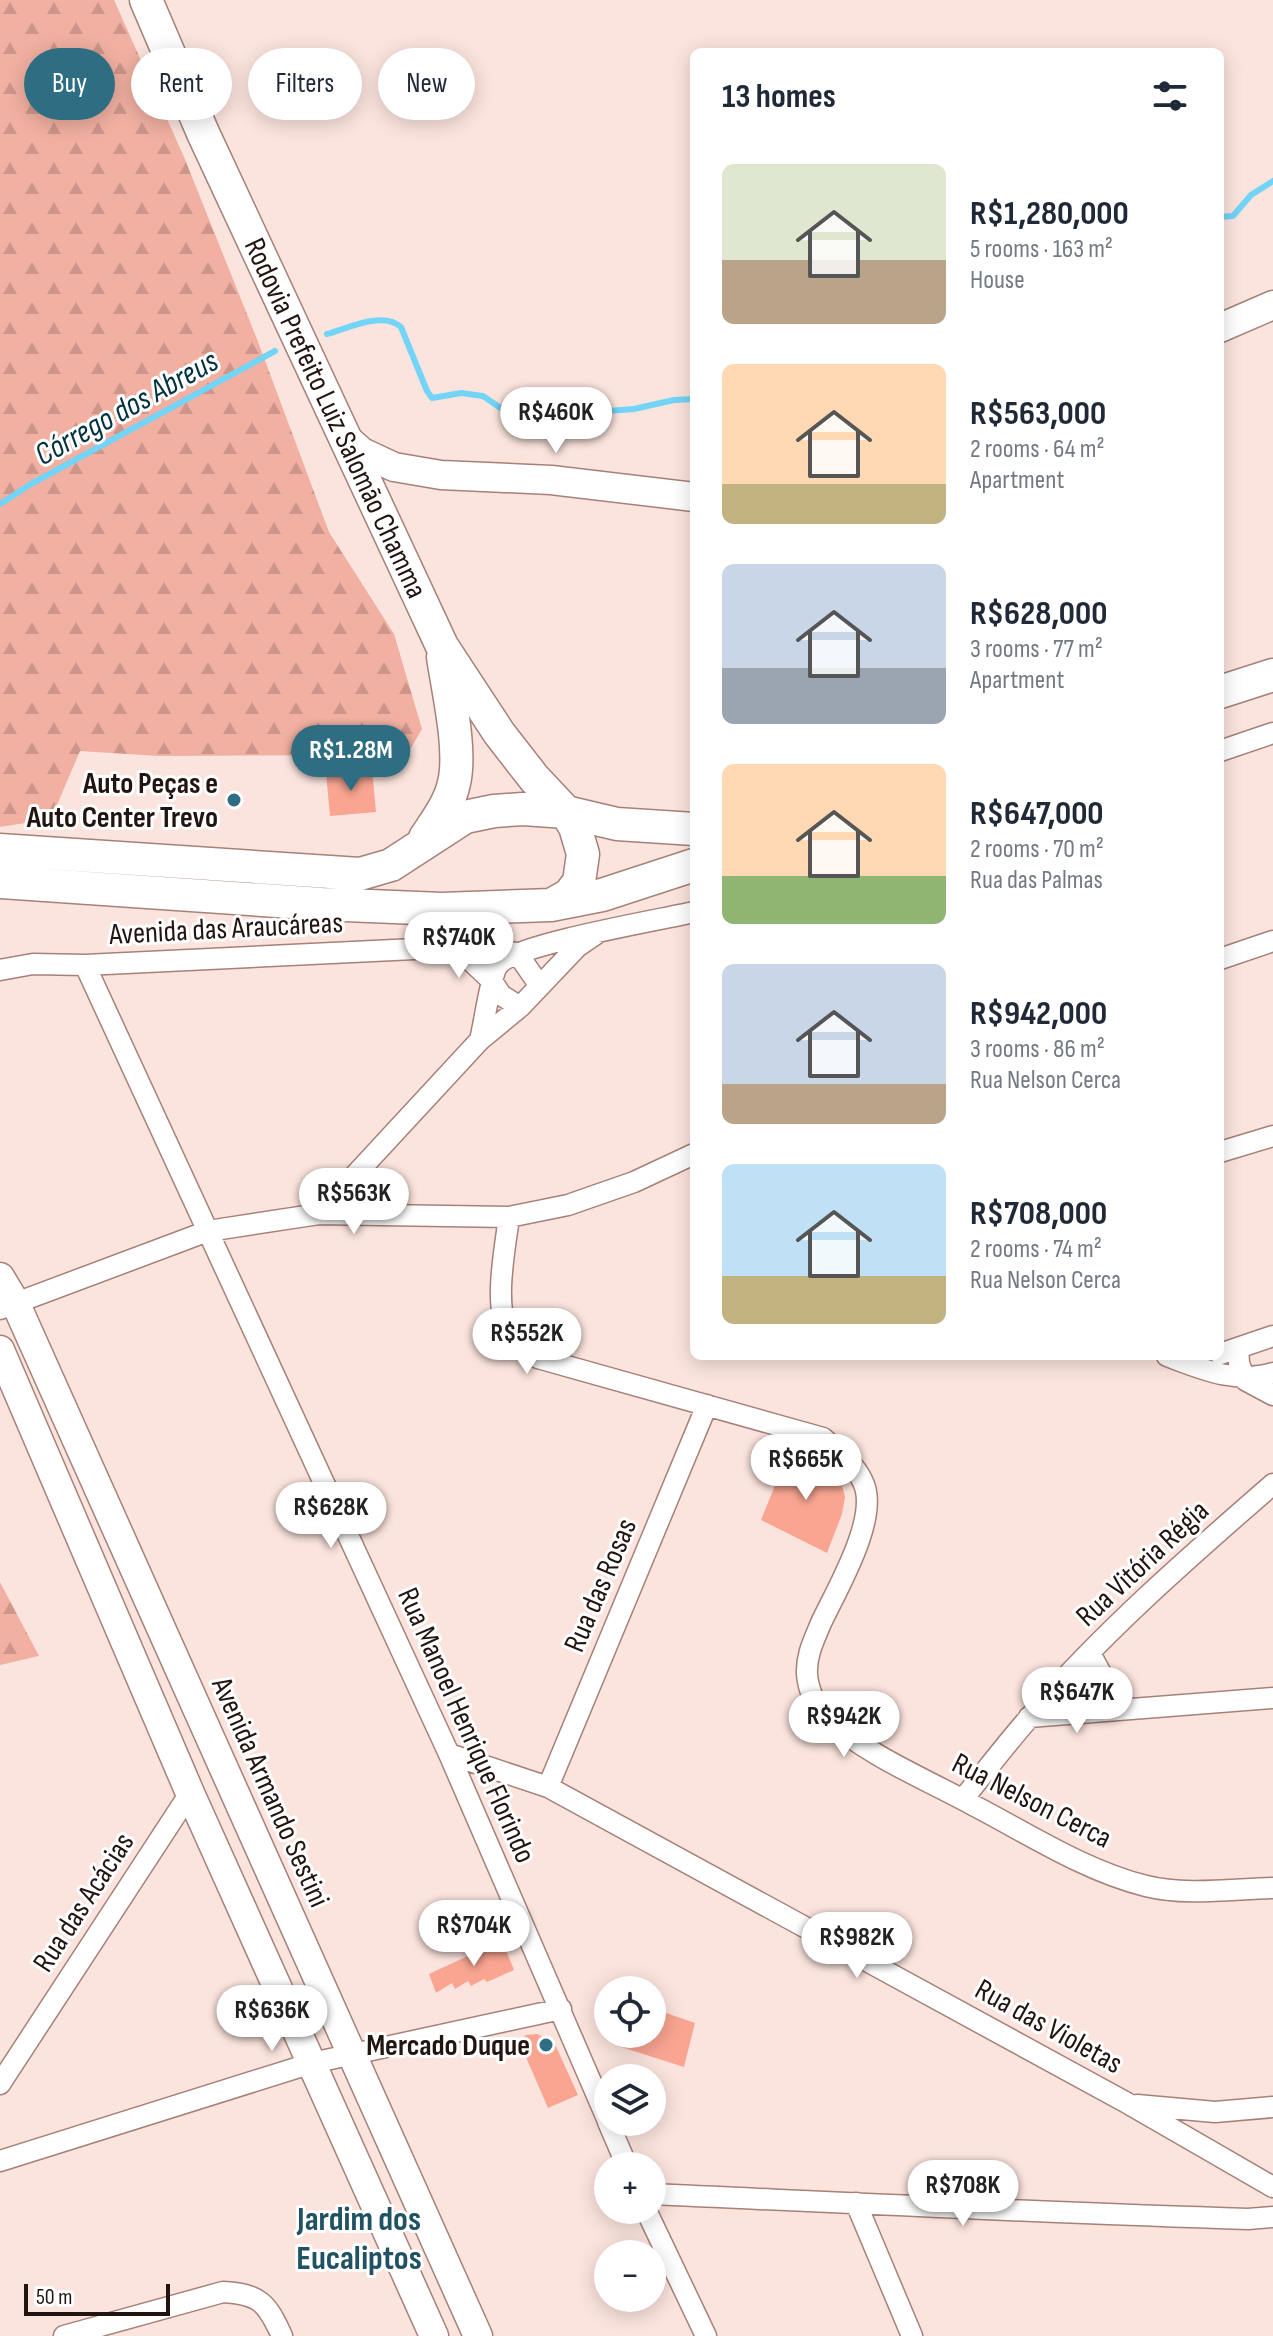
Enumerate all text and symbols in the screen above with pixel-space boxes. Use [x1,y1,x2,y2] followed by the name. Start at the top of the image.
[24,48,115,120] chip: Buy
[131,48,232,120] chip: Rent
[248,48,362,120] chip: Filters
[378,48,475,120] chip: New
[1148,74,1192,118] icon: filters
[722,76,836,117] text: 13 homes
[970,193,1129,234] text: R$1,280,000
[786,196,882,292] icon: home
[236,233,434,604] street label: Rodovia Prefeito Luiz Salomão Chamma
[970,234,1113,265] text: 5 rooms · 163 m²
[970,265,1025,296] text: House
[28,342,226,475] water label: Córrego dos Abreus
[491,387,621,455] pin: R$460K
[970,393,1106,434] text: R$563,000
[786,396,882,492] icon: home
[518,397,594,428] text: R$460K
[970,434,1105,465] text: 2 rooms · 64 m²
[970,465,1064,496] text: Apartment
[970,593,1107,634] text: R$628,000
[786,596,882,692] icon: home
[970,634,1103,665] text: 3 rooms · 77 m²
[970,665,1064,696] text: Apartment
[277,725,425,793] pin: R$1.28M
[309,735,393,766] text: R$1.28M
[26,766,218,836] place label: Auto Peças e Auto Center Trevo
[225,791,243,809] marker: Auto Peças e Auto Center Trevo
[970,793,1104,834] text: R$647,000
[786,796,882,892] icon: home
[970,834,1104,865] text: 2 rooms · 70 m²
[970,865,1103,896] text: Rua das Palmas
[107,905,344,953] street label: Avenida das Araucáreas
[394,912,524,980] pin: R$740K
[422,922,496,953] text: R$740K
[970,993,1107,1034] text: R$942,000
[786,996,882,1092] icon: home
[970,1034,1105,1065] text: 3 rooms · 86 m²
[970,1065,1121,1096] text: Rua Nelson Cerca
[289,1168,419,1236] pin: R$563K
[317,1178,391,1209] text: R$563K
[970,1193,1107,1234] text: R$708,000
[786,1196,882,1292] icon: home
[970,1234,1102,1265] text: 2 rooms · 74 m²
[970,1265,1121,1296] text: Rua Nelson Cerca
[462,1308,592,1376] pin: R$552K
[490,1318,564,1349] text: R$552K
[741,1434,871,1502] pin: R$665K
[769,1444,843,1475] text: R$665K
[266,1482,396,1550] pin: R$628K
[294,1492,368,1523] text: R$628K
[1069,1493,1217,1634] street label: Rua Vitória Régia
[557,1513,645,1657] street label: Rua das Rosas
[389,1582,543,1869] street label: Rua Manoel Henrique Florindo
[1012,1667,1142,1735] pin: R$647K
[203,1671,337,1913] street label: Avenida Armando Sestini
[1040,1677,1114,1708] text: R$647K
[779,1691,909,1759] pin: R$942K
[807,1701,881,1732] text: R$942K
[946,1745,1117,1856] street label: Rua Nelson Cerca
[26,1826,142,1979] street label: Rua das Acácias
[409,1900,539,1968] pin: R$704K
[437,1910,511,1941] text: R$704K
[792,1912,922,1980] pin: R$982K
[819,1922,895,1953] text: R$982K
[969,1972,1128,2082] street label: Rua das Violetas
[594,1976,666,2312] map controls
[594,1976,666,2048] button: locate
[207,1985,337,2053] pin: R$636K
[235,1995,310,2026] text: R$636K
[366,2028,530,2064] place label: Mercado Duque
[537,2036,555,2054] marker: Mercado Duque
[594,2064,666,2136] button: layers
[594,2152,666,2224] button: +
[898,2160,1028,2228] pin: R$708K
[926,2170,1000,2201] text: R$708K
[296,2199,422,2279] district label: Jardim dos Eucaliptos
[594,2240,666,2312] button: −
[24,2280,170,2316] scale bar
[36,2284,72,2311] text: 50 m

